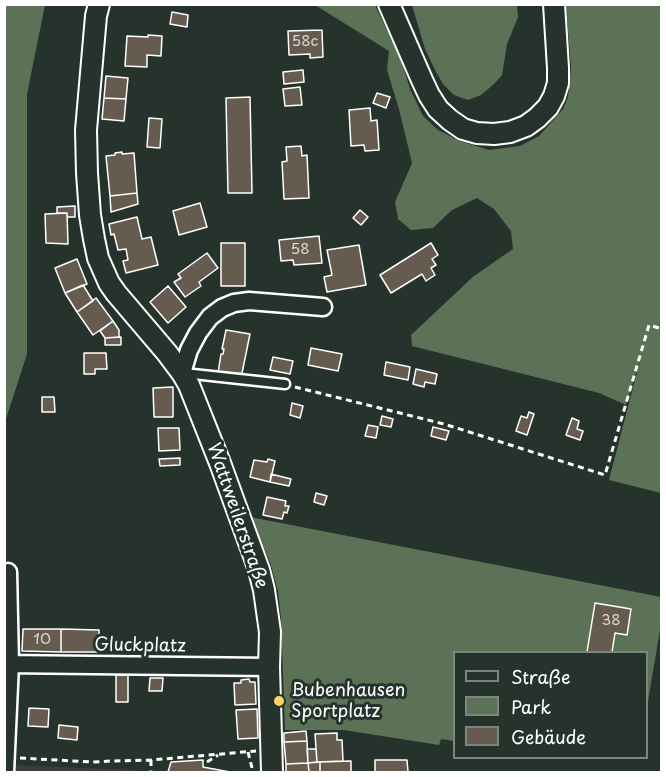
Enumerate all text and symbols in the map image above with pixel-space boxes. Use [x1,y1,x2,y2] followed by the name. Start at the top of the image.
[292,33,318,51] house number: 58c
[290,241,310,259] house number: 58
[202,440,272,592] street label: Wattweilerstraße
[601,612,621,630] house number: 38
[33,631,51,649] house number: 10
[94,634,186,658] street label: Gluckplatz
[453,651,648,759] legend
[511,663,571,690] text: Straße
[291,680,405,722] place label: Bubenhausen Sportplatz
[511,693,551,720] text: Park
[272,694,286,708] marker: Bubenhausen Sportplatz
[511,723,586,750] text: Gebäude

